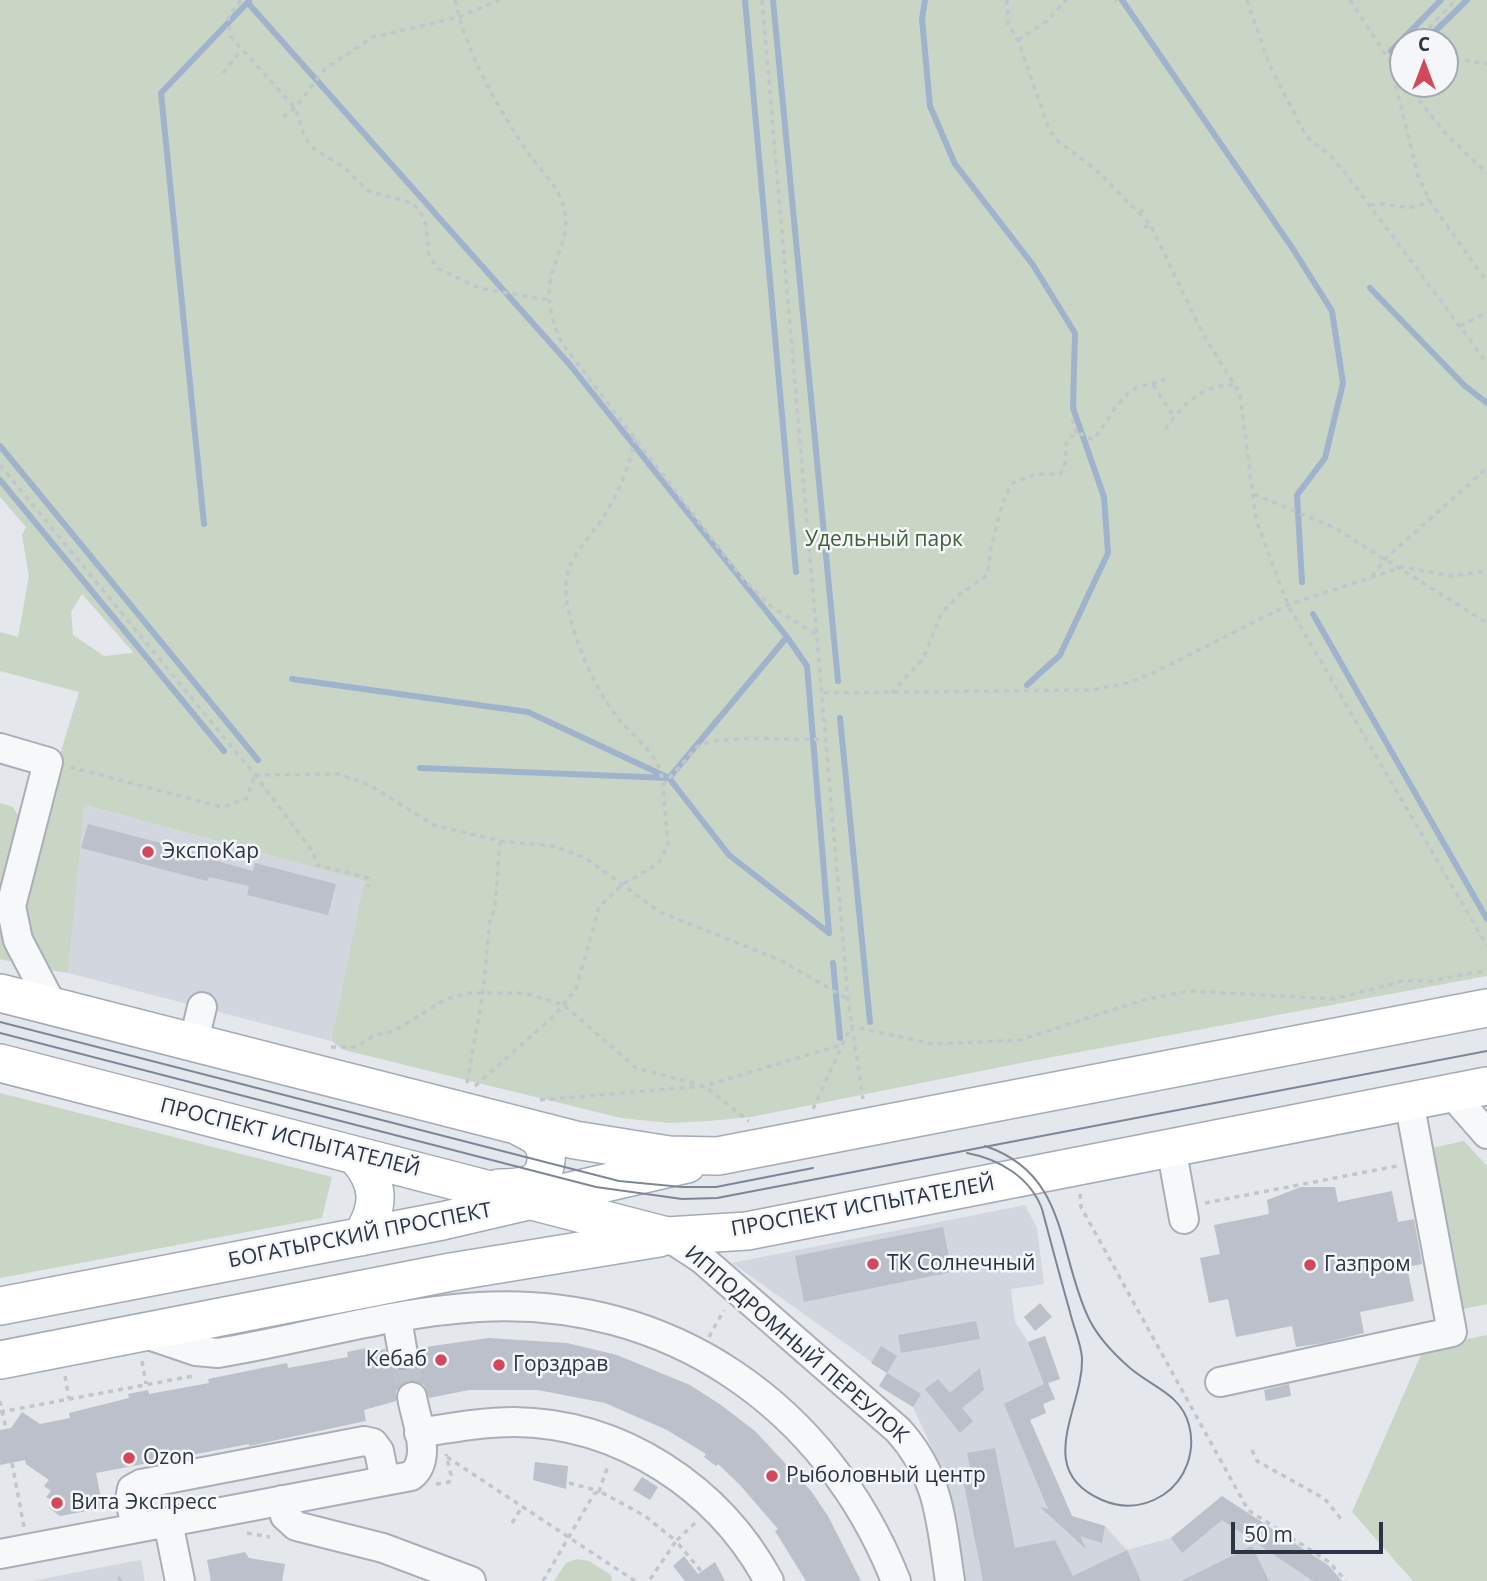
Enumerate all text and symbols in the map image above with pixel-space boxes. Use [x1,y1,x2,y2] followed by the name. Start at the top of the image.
[1389,28,1459,98] north arrow
[1418,31,1430,57] text: С
[805,527,963,553] park label: Удельный парк
[162,839,259,865] place label: ЭкспоКар
[140,844,156,860] marker: ЭкспоКар
[157,1093,423,1183] street label: ПРОСПЕКТ ИСПЫТАТЕЛЕЙ
[729,1171,997,1243] street label: ПРОСПЕКТ ИСПЫТАТЕЛЕЙ
[226,1198,494,1274] street label: БОГАТЫРСКИЙ ПРОСПЕКТ
[679,1241,913,1449] street label: ИППОДРОМНЫЙ ПЕРЕУЛОК
[887,1251,1035,1277] place label: ТК Солнечный
[1324,1252,1411,1278] place label: Газпром
[865,1256,881,1272] marker: ТК Солнечный
[1302,1257,1318,1273] marker: Газпром
[366,1347,427,1373] place label: Кебаб
[433,1352,449,1368] marker: Кебаб
[513,1352,608,1378] place label: Горздрав
[491,1357,507,1373] marker: Горздрав
[143,1445,195,1471] place label: Ozon
[121,1450,137,1466] marker: Ozon
[786,1463,986,1489] place label: Рыболовный центр
[764,1468,780,1484] marker: Рыболовный центр
[71,1490,217,1516] place label: Вита Экспресс
[49,1495,65,1511] marker: Вита Экспресс
[1235,1508,1387,1552] scale bar
[1244,1520,1293,1548] text: 50 m

